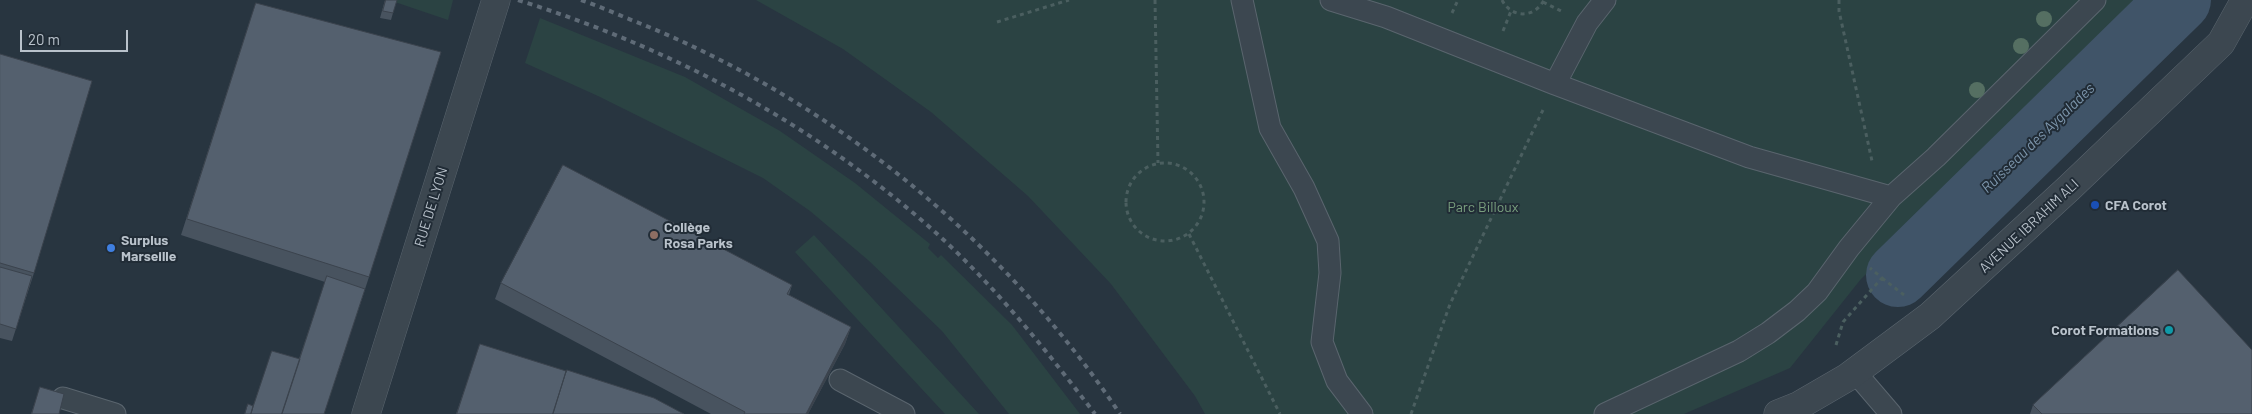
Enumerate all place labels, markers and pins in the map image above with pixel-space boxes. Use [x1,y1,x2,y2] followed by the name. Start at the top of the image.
[2105,197,2167,213] place label: CFA Corot
[2089,199,2101,211] marker: CFA Corot
[664,219,733,252] place label: Collège Rosa Parks
[648,229,660,241] marker: Collège Rosa Parks
[121,232,176,264] place label: Surplus Marseille
[105,242,117,254] marker: Surplus Marseille
[2051,322,2159,338] place label: Corot Formations
[2163,324,2175,336] marker: Corot Formations

